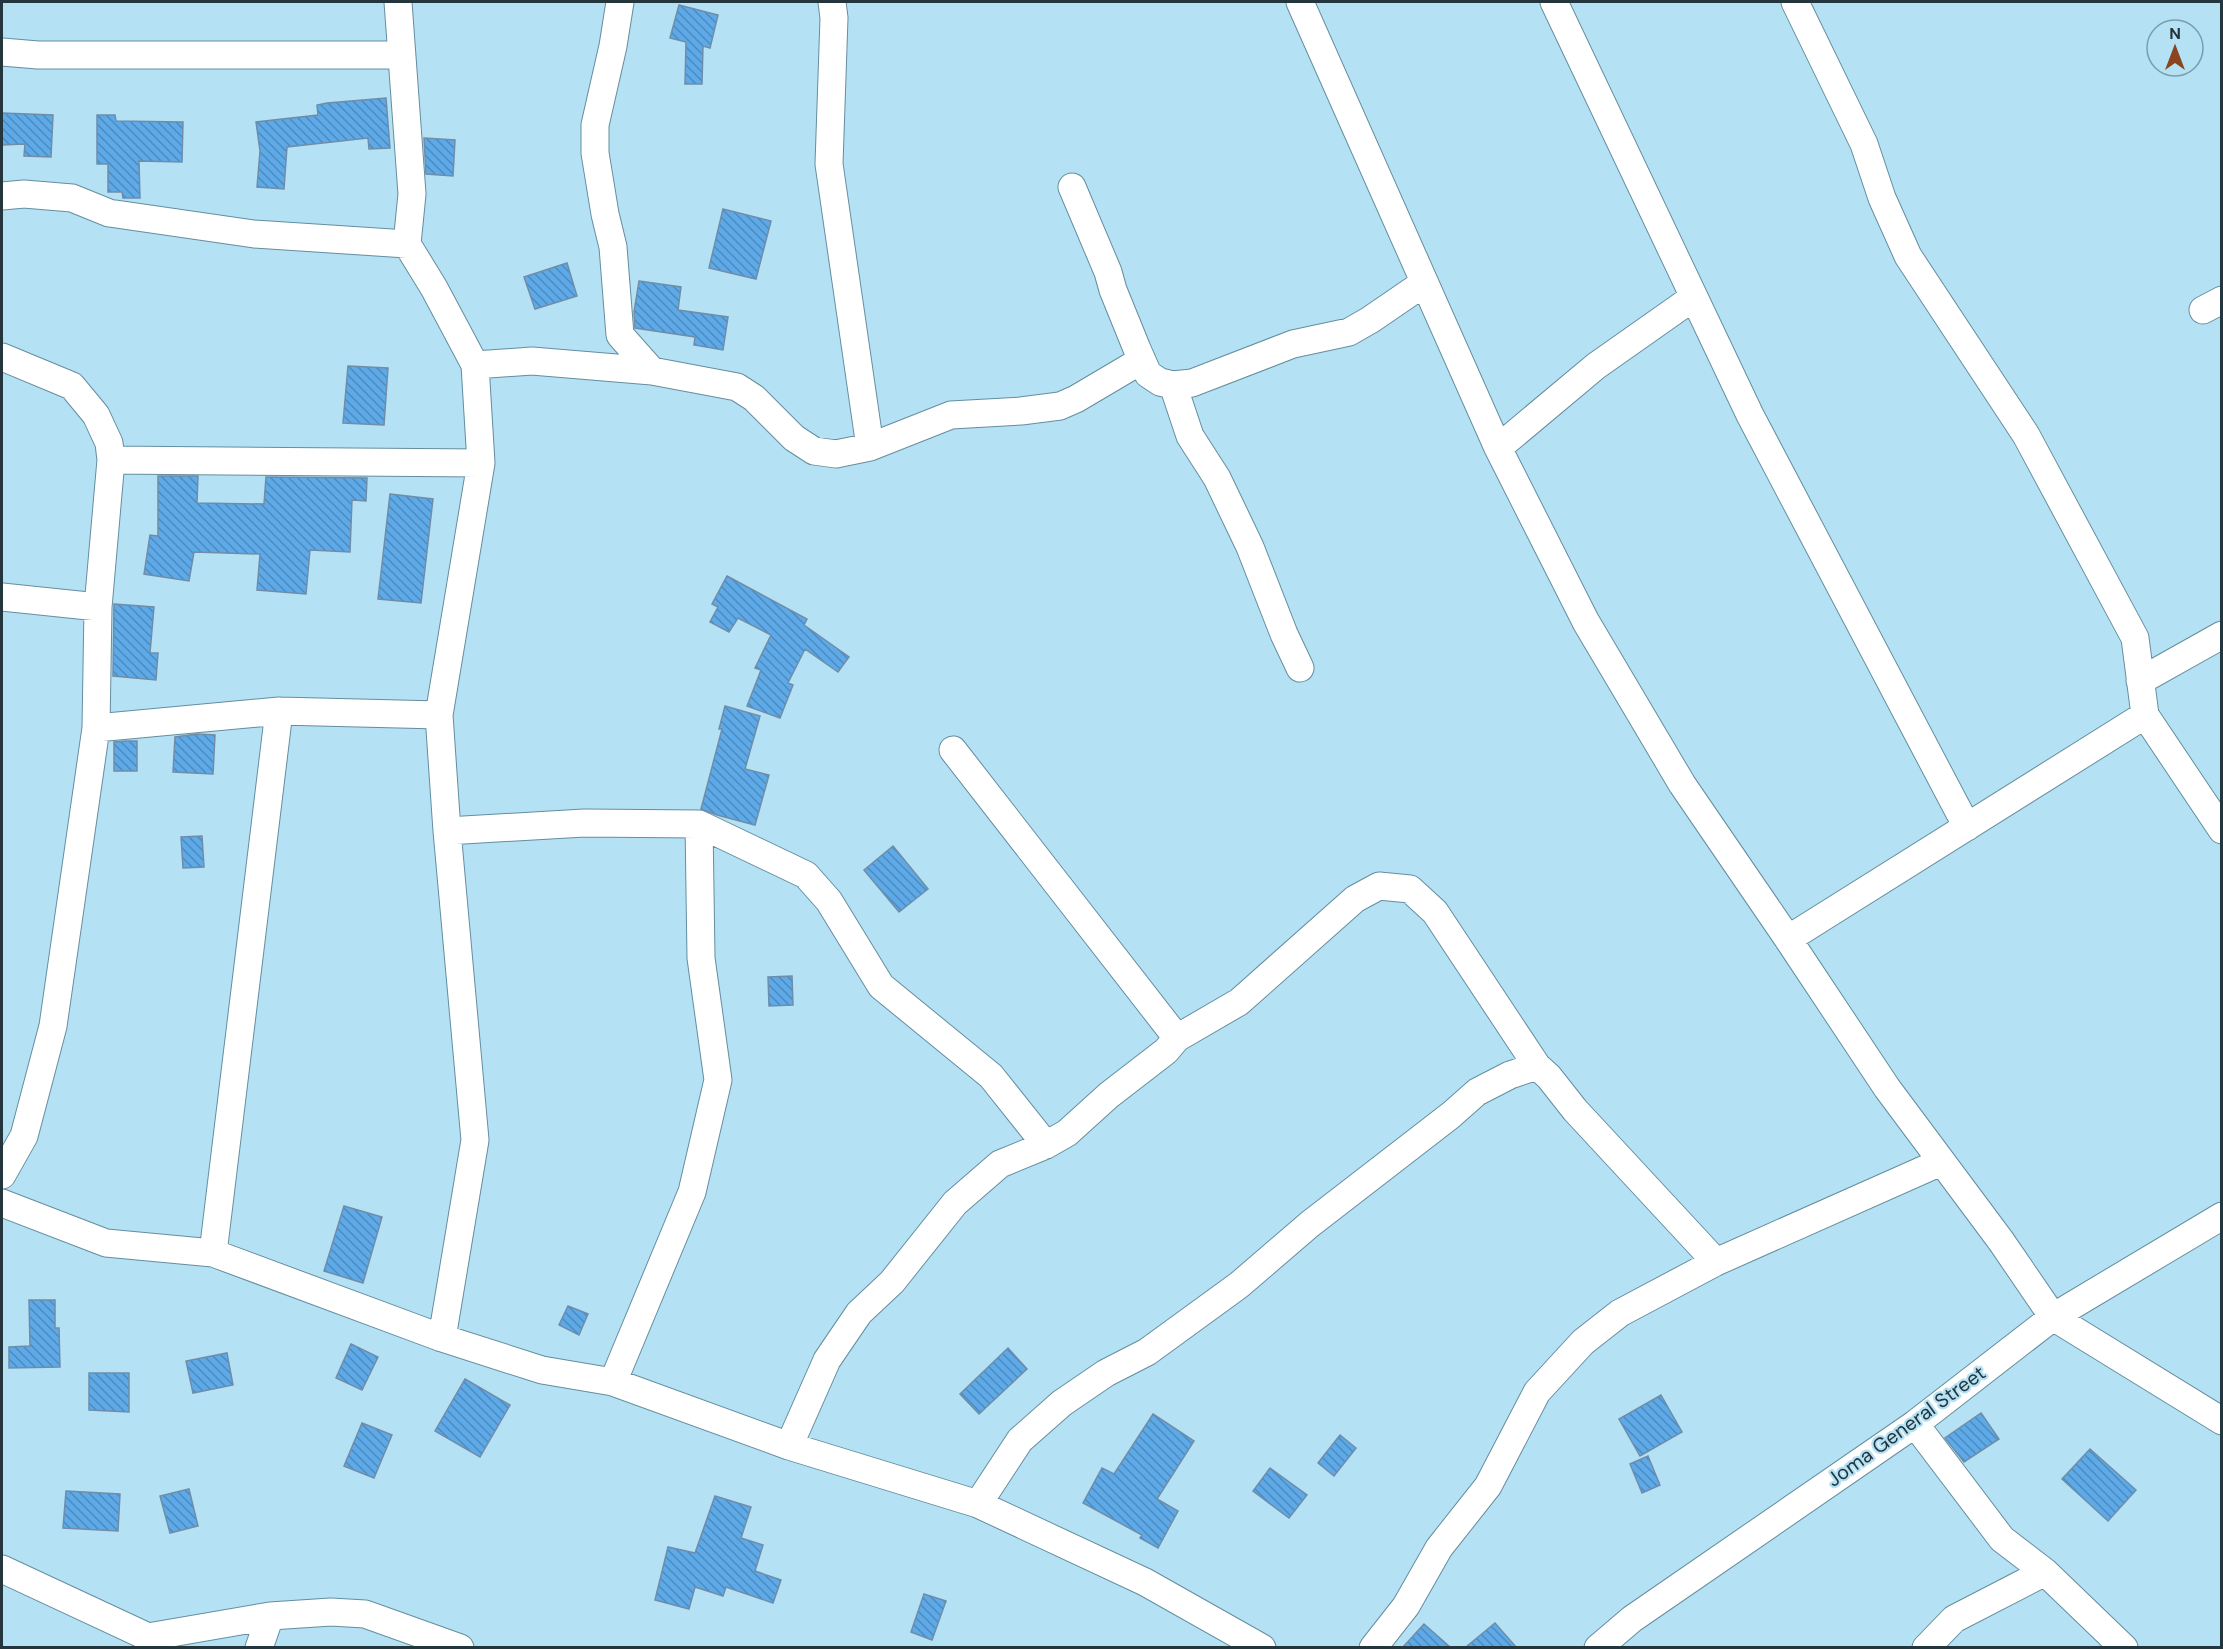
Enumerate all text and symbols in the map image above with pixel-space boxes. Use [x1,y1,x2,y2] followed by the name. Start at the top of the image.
[2145,18,2205,78] north arrow
[2169,23,2181,44] text: N
[1822,1360,1991,1492] street label: Joma General Street

